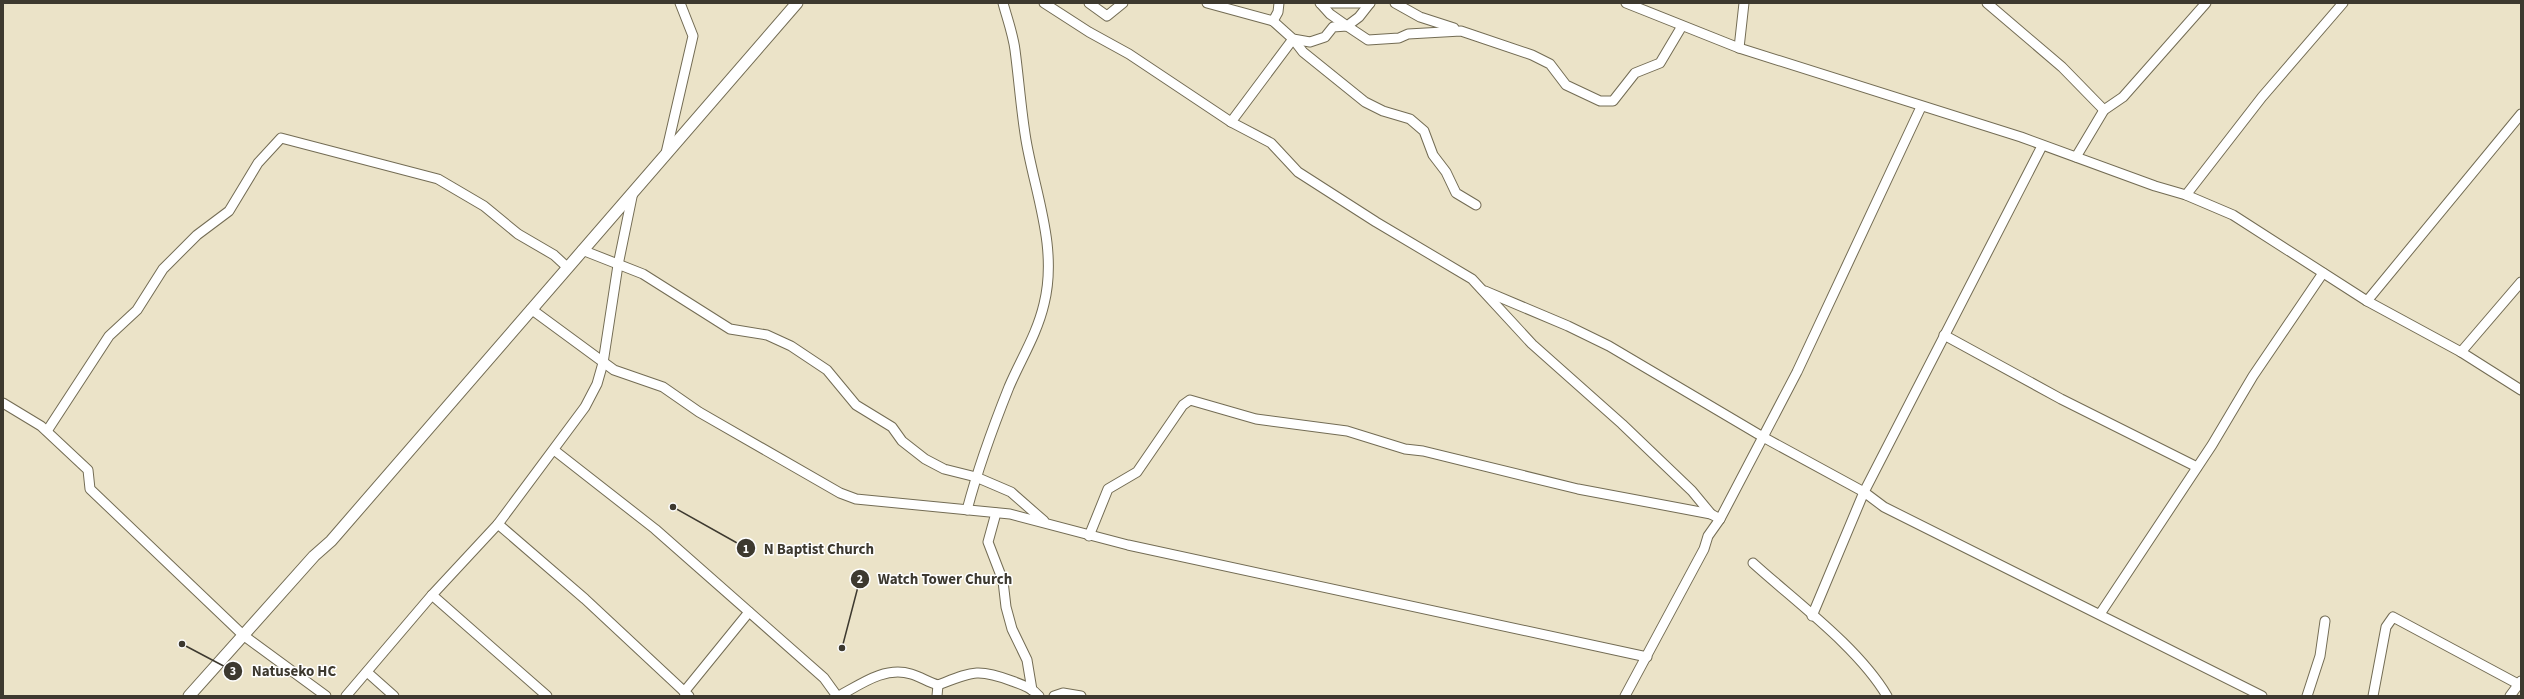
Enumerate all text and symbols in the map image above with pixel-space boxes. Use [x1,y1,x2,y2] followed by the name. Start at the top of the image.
[736,535,883,562] callout: N Baptist Church
[764,539,874,560] text: N Baptist Church
[743,541,749,558] text: 1
[850,566,1020,593] callout: Watch Tower Church
[878,569,1012,590] text: Watch Tower Church
[857,571,863,588] text: 2
[223,657,344,684] callout: Natuseko HC
[252,661,336,682] text: Natuseko HC
[230,663,236,680] text: 3

